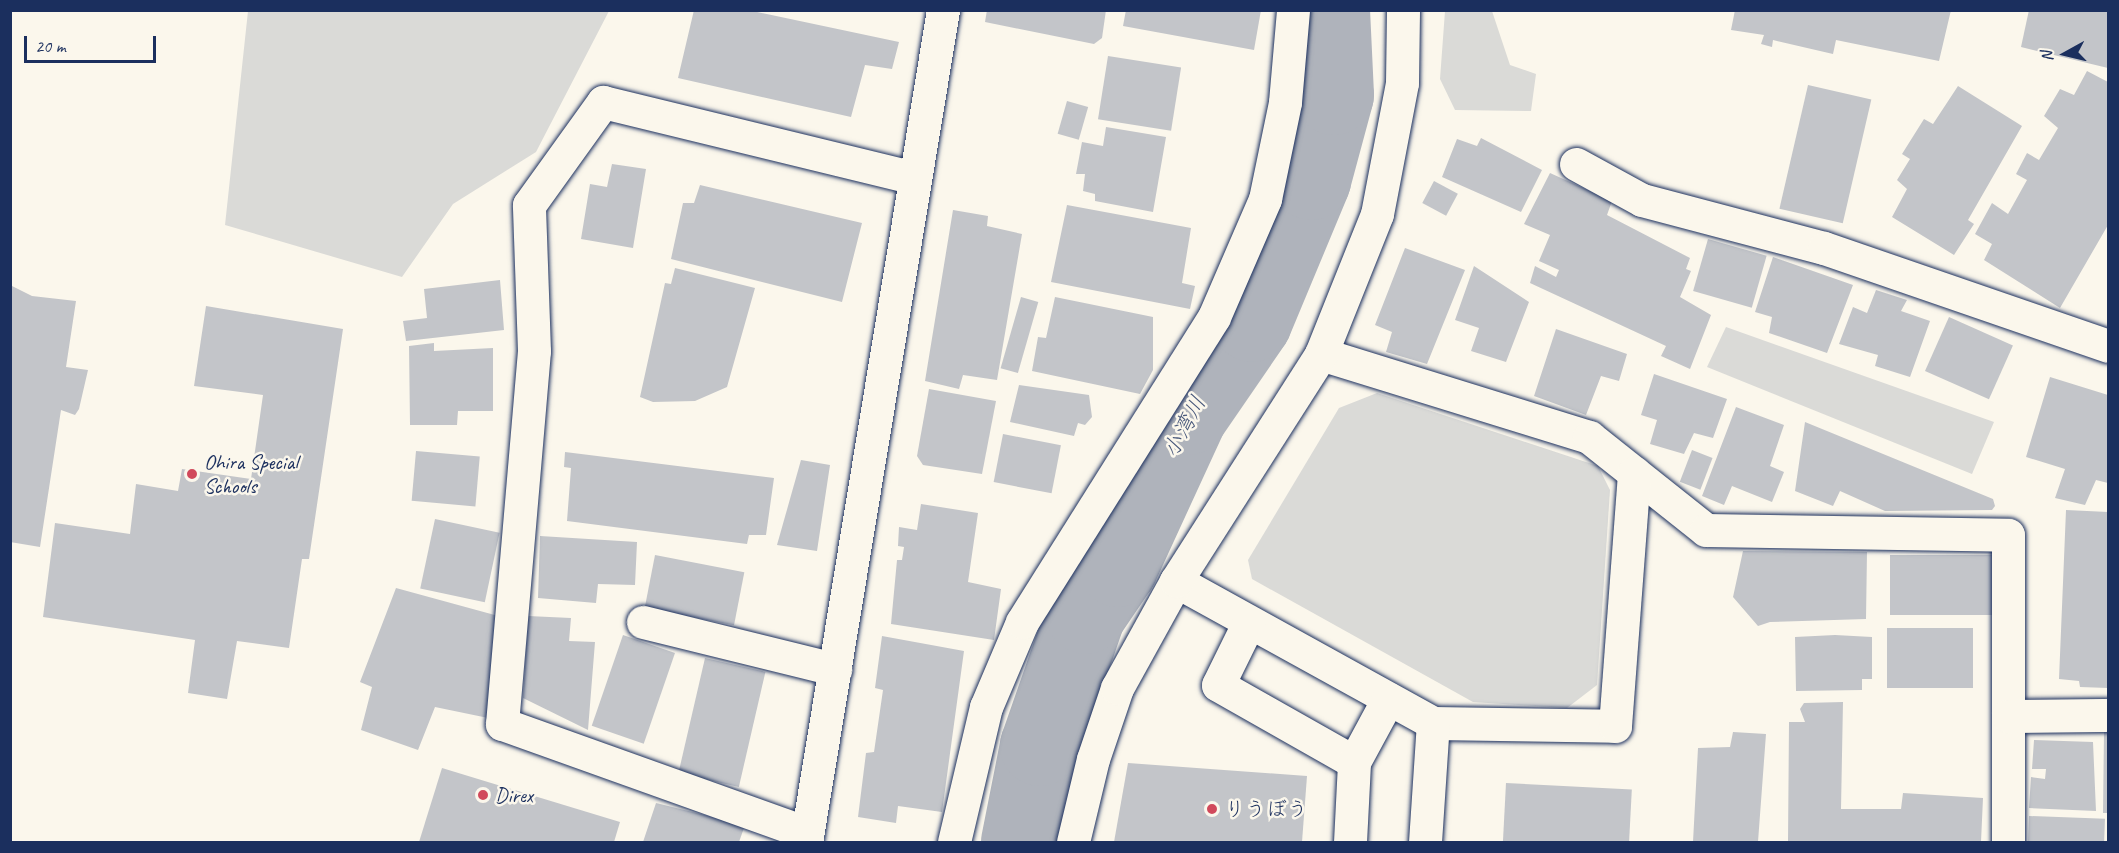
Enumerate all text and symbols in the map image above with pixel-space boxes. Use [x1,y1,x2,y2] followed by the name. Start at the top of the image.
[27,24,159,62] scale bar
[2035,24,2095,84] north arrow
[35,35,66,57] text: 20 m
[2037,50,2058,63] text: N
[1158,392,1212,462] water label: 小湾川
[204,449,298,499] place label: Ohira Special Schools
[185,467,199,481] marker: Ohira Special Schools
[495,782,533,808] place label: Direx
[476,788,490,802] marker: Direx
[1224,796,1308,822] place label: りうぼう
[1205,802,1219,816] marker: りうぼう

